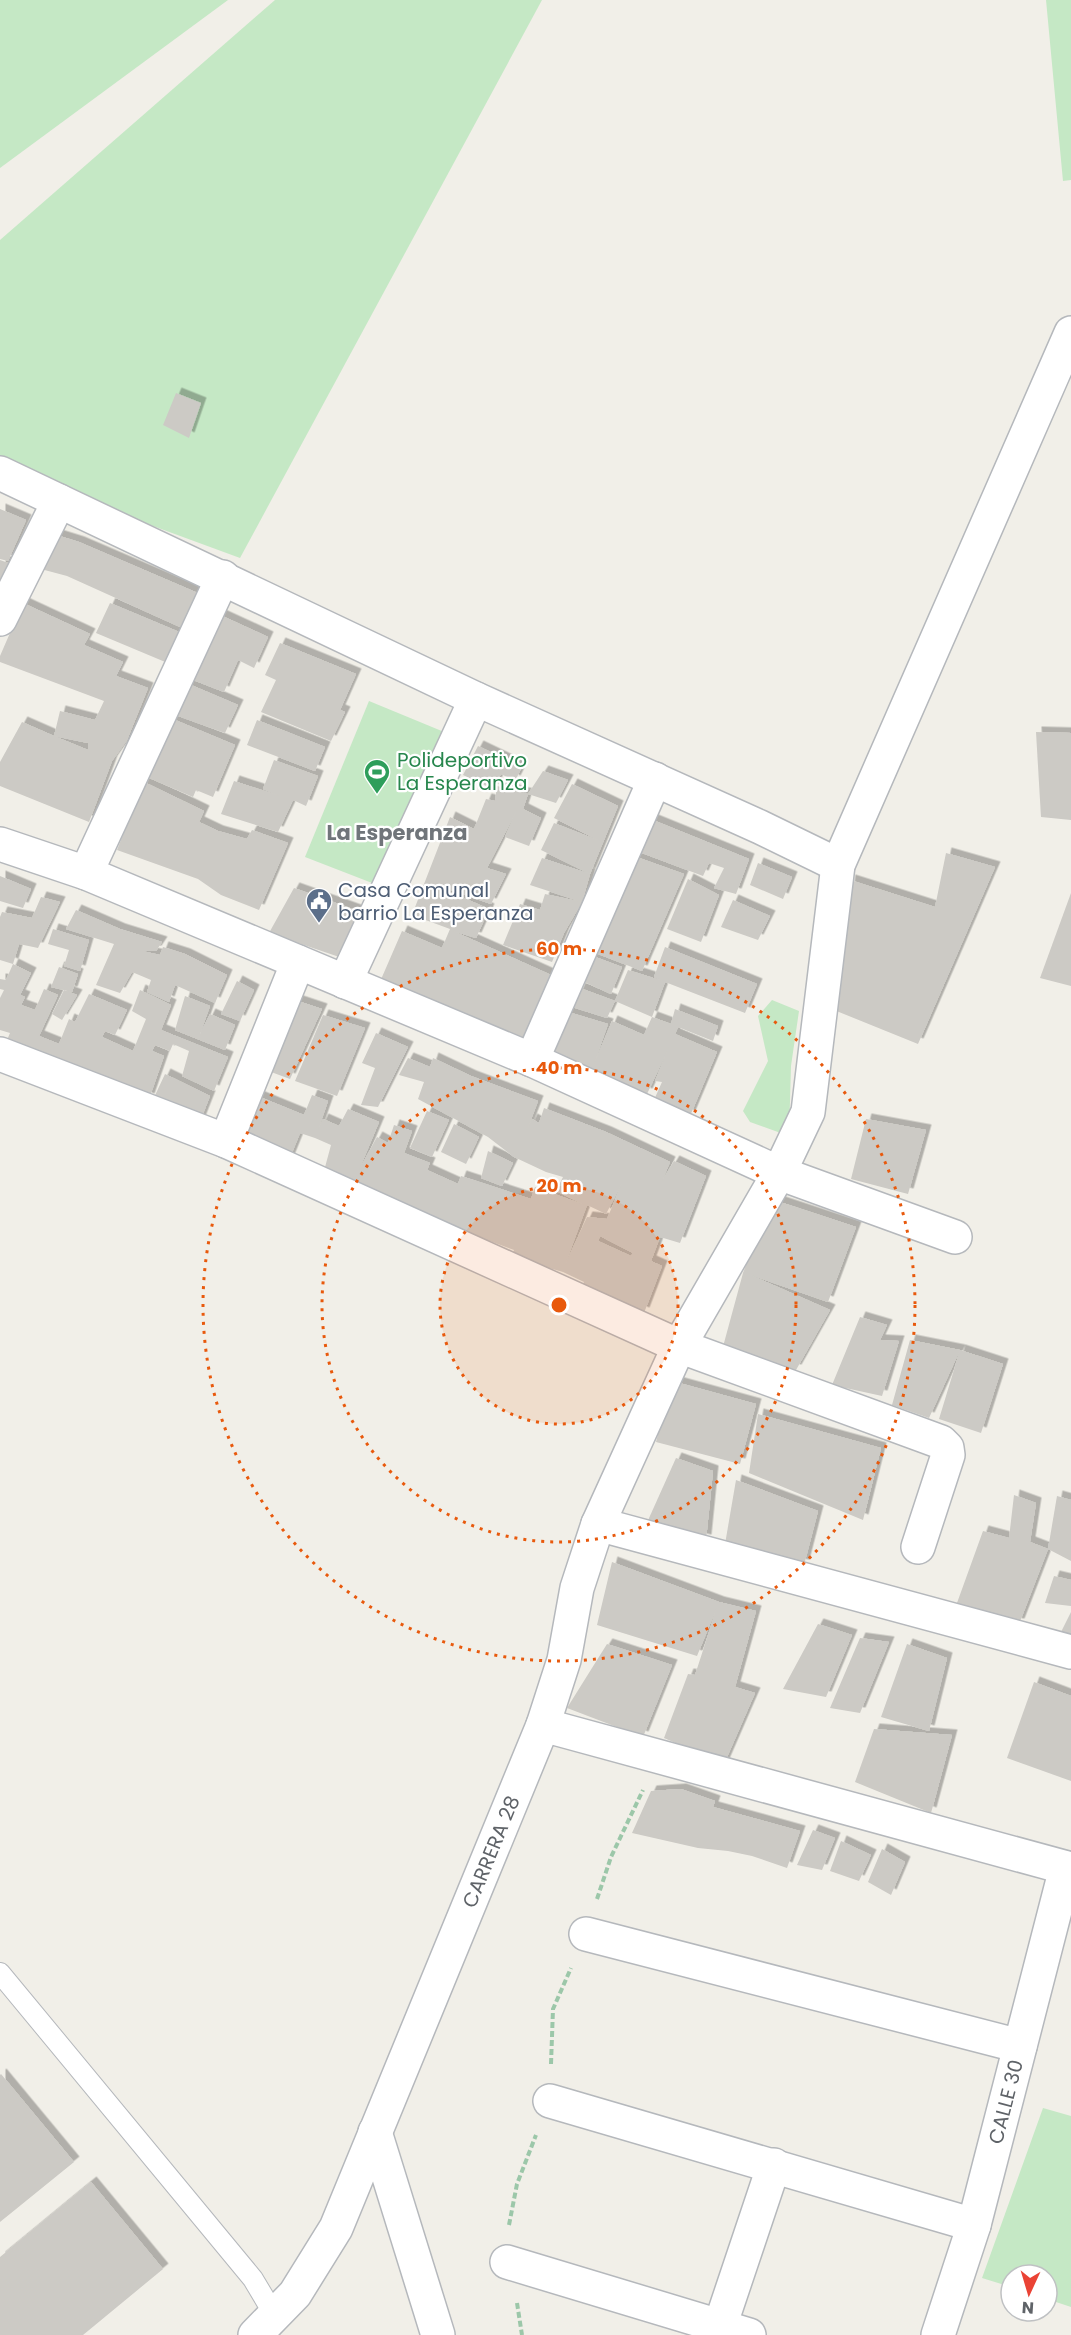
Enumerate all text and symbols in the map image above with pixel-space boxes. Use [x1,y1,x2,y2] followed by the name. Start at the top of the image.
[397,746,528,797] place label: Polideportivo La Esperanza
[362,757,392,795] sports icon: Polideportivo La Esperanza
[326,818,468,847] district label: La Esperanza
[338,876,534,927] place label: Casa Comunal barrio La Esperanza
[304,886,334,924] public building icon: Casa Comunal barrio La Esperanza
[536,936,582,961] text: 60 m
[536,1055,582,1080] text: 40 m
[537,1173,581,1198] text: 20 m
[549,1295,569,1315] centre of rings
[455,1791,526,1912] street label: CARRERA 28
[981,2057,1030,2147] street label: CALLE 30
[999,2263,1059,2323] north arrow
[1021,2296,1035,2319] text: N

